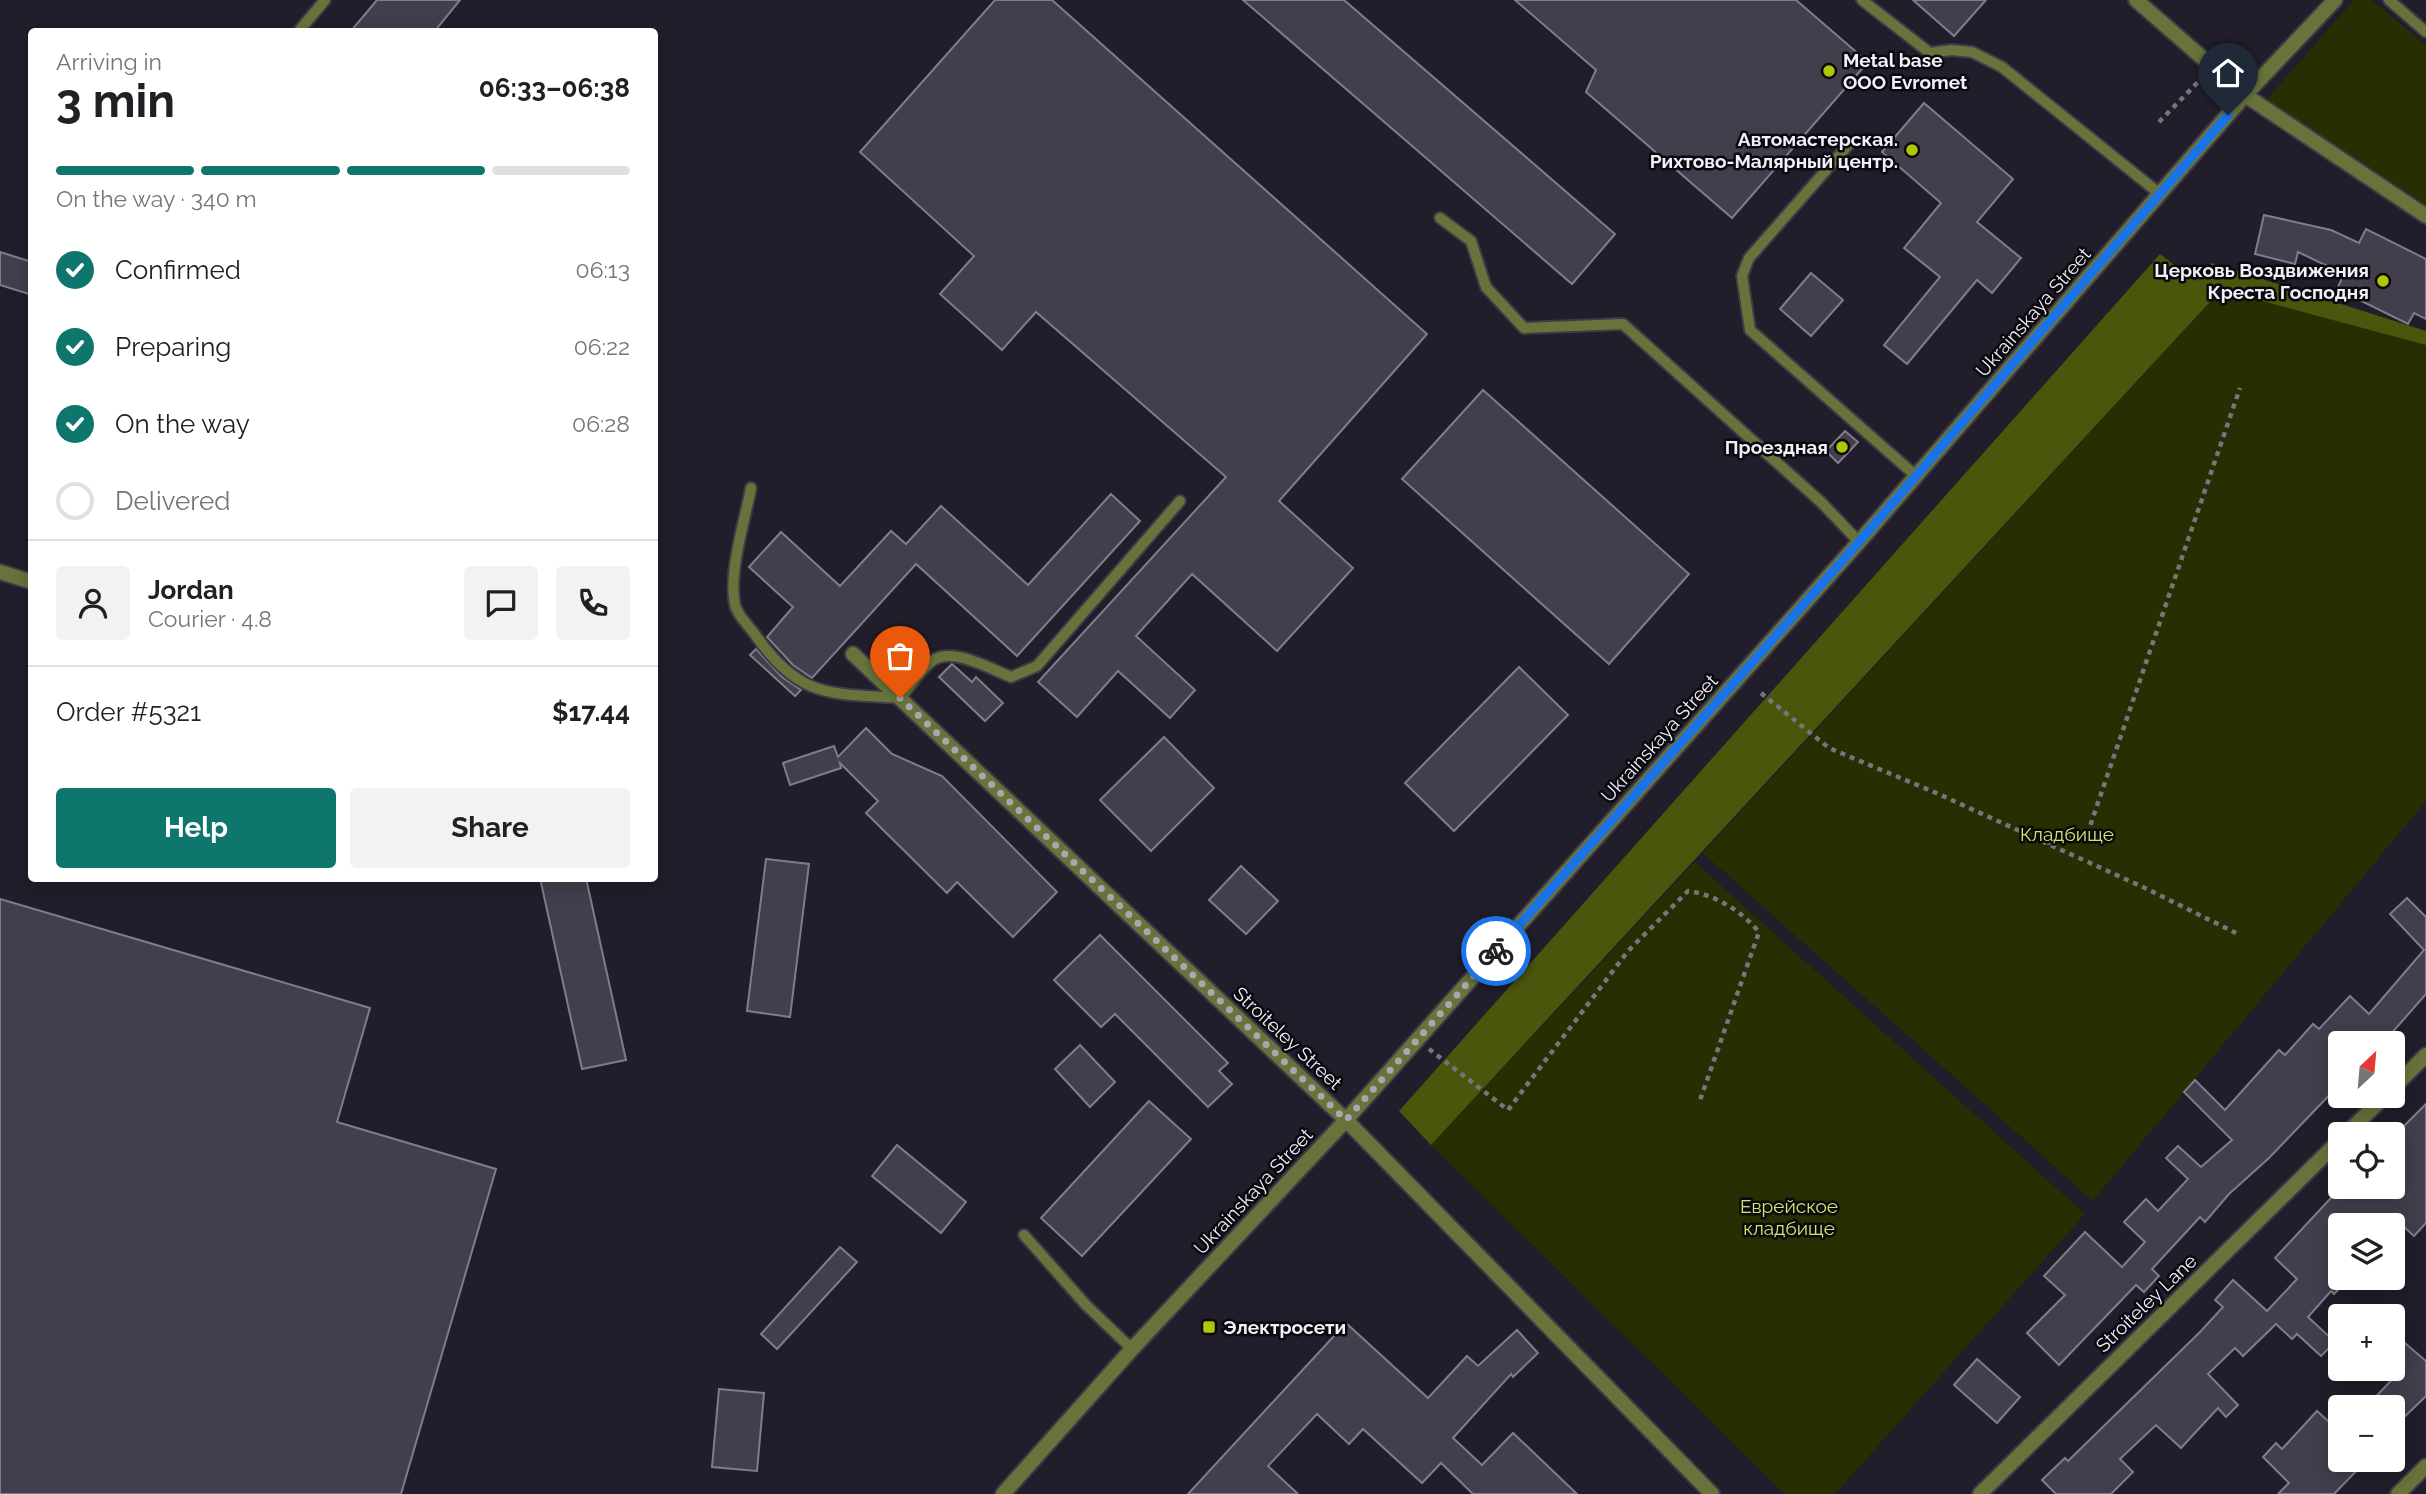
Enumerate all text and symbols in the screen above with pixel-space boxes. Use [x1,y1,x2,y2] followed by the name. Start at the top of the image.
[2198,43,2258,115] pin
[56,48,162,75] text: Arriving in
[1843,49,1968,93] place label: Metal base OOO Evromet
[2209,54,2247,92] icon: home
[1821,63,1837,79] marker: Metal base OOO Evromet
[479,73,630,103] text: 06:33–06:38
[56,74,175,128] text: 3 min
[1650,128,1898,172] place label: Автомастерская. Рихтово-Малярный центр.
[1904,142,1920,158] marker: Автомастерская. Рихтово-Малярный центр.
[56,185,257,212] text: On the way · 340 m
[1971,243,2095,381] street label: Ukrainskaya Street
[56,251,94,289] icon: check
[115,255,241,285] text: Confirmed
[576,256,630,283] text: 06:13
[2154,259,2369,303] place label: Церковь Воздвижения Креста Господня
[2375,273,2391,289] marker: Церковь Воздвижения Креста Господня
[56,328,94,366] icon: check
[115,332,231,362] text: Preparing
[574,333,630,360] text: 06:22
[56,405,94,443] icon: check
[115,409,250,439] text: On the way
[572,410,630,437] text: 06:28
[1725,436,1828,458] place label: Проездная
[1834,439,1850,455] marker: Проездная
[115,486,230,516] text: Delivered
[56,566,130,640] button: person
[464,566,538,640] button: chat
[556,566,630,640] button: phone
[148,575,234,605] text: Jordan
[148,605,272,632] text: Courier · 4.8
[870,626,930,698] pin
[881,637,919,675] icon: bag
[1596,669,1722,806] street label: Ukrainskaya Street
[56,697,201,727] text: Order #5321
[552,697,630,727] text: $17.44
[56,788,336,868] button: Help
[350,788,630,868] button: Share
[2020,823,2114,845] park label: Кладбище
[1461,916,1531,986] courier
[1477,932,1515,970] icon: bike
[1229,982,1347,1094] street label: Stroiteley Street
[2328,1031,2404,1108] north arrow
[2328,1031,2405,1472] map controls
[2328,1122,2405,1199] button: locate
[1189,1123,1317,1258] street label: Ukrainskaya Street
[1740,1195,1838,1239] park label: Еврейское кладбище
[2328,1213,2405,1290] button: layers
[2091,1250,2201,1356] street label: Stroiteley Lane
[2328,1304,2405,1381] button: +
[1223,1316,1346,1338] place label: Электросети
[1201,1319,1217,1335] marker: Электросети
[2328,1395,2405,1472] button: −

